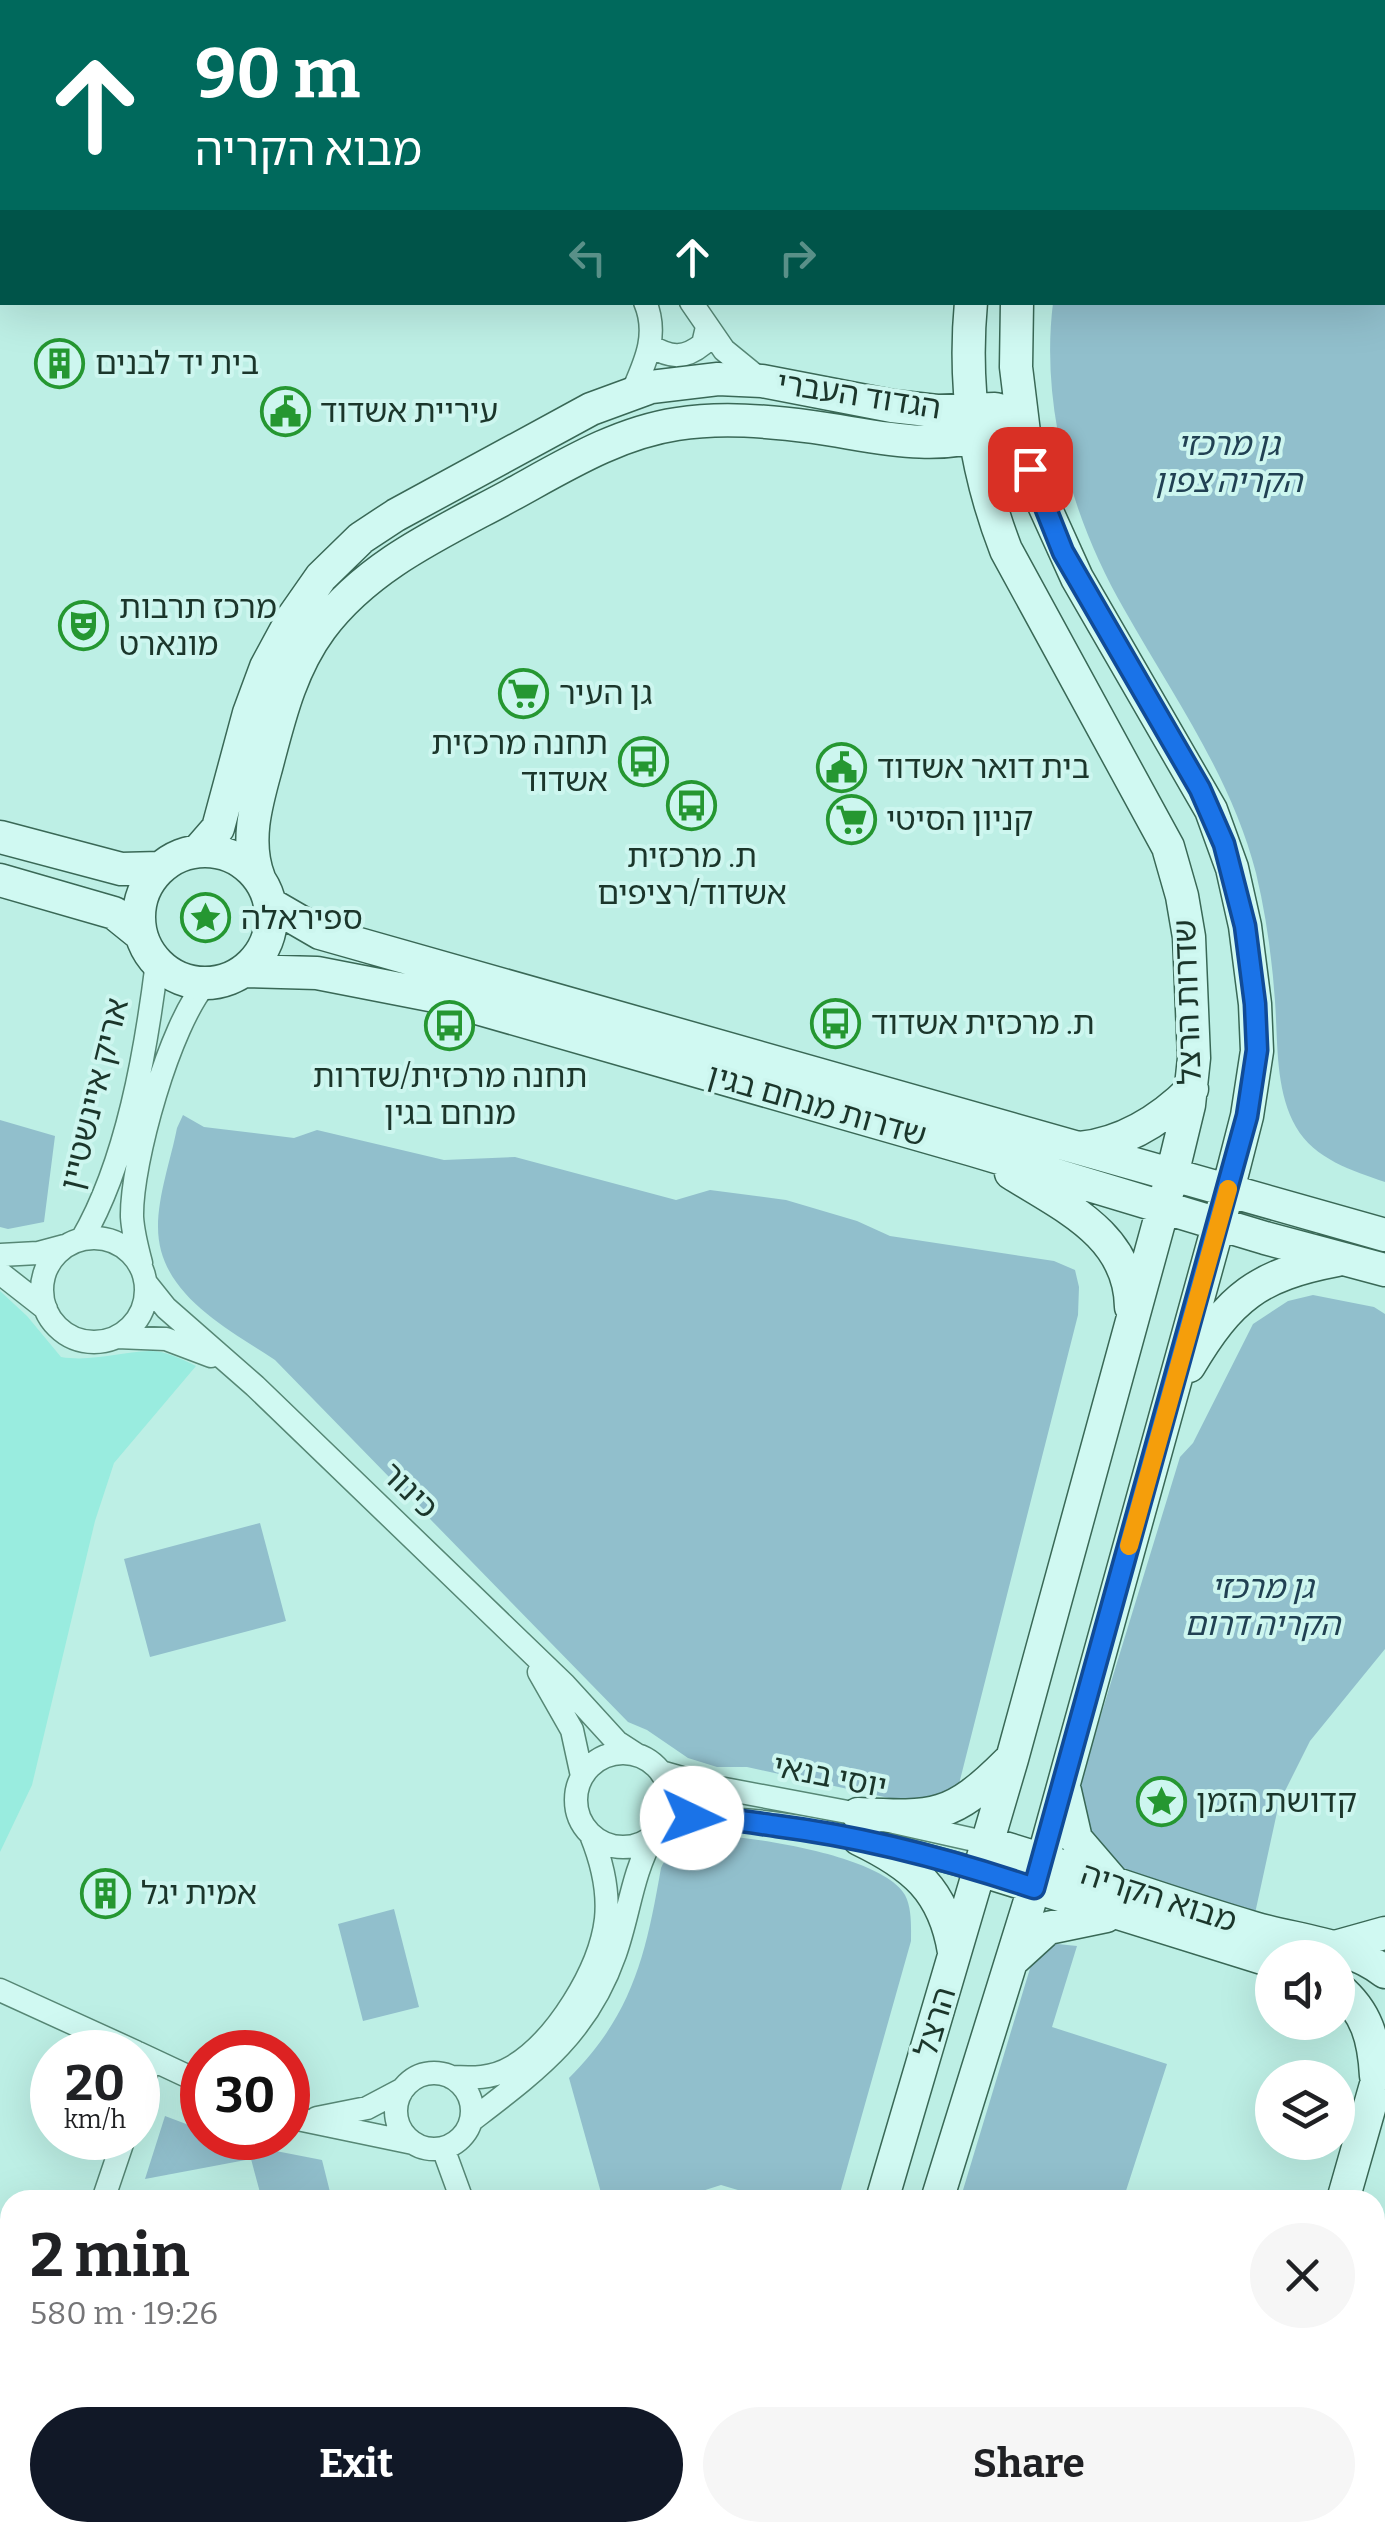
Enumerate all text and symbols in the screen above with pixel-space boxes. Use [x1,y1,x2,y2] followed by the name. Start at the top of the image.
[195,32,360,116] text: 90 m
[30,40,160,170] icon: ahead
[195,123,422,177] text: מבוא הקריה
[560,230,615,285] icon: left
[665,230,720,285] icon: ahead
[770,230,825,285] icon: right
[34,337,86,389] building icon: בית יד לבנים
[95,344,259,382] place label: בית יד לבנים
[774,363,944,427] street label: הגדוד העברי
[259,385,311,437] public building icon: עיריית אשדוד
[320,392,498,430] place label: עיריית אשדוד
[1154,425,1304,500] park label: גן מרכזי הקריה צפון
[988,427,1073,512] pin
[1003,442,1058,497] icon: arrive
[119,588,277,663] place label: מרכז תרבות מונארט
[58,599,110,651] theatre icon: מרכז תרבות מונארט
[498,667,550,719] supermarket icon: גן העיר
[559,674,653,712] place label: גן העיר
[431,724,608,799] place label: תחנה מרכזית אשדוד
[617,735,669,787] bus stop icon: תחנה מרכזית אשדוד
[816,741,868,793] public building icon: בית דואר אשדוד
[877,748,1090,786] place label: בית דואר אשדוד
[666,780,718,832] bus stop icon: ת. מרכזית אשדוד/רציפים
[825,793,877,845] supermarket icon: קניון הסיטי
[886,800,1033,838] place label: קניון הסיטי
[597,837,787,912] place label: ת. מרכזית אשדוד/רציפים
[180,892,232,944] place icon: ספיראלה
[241,899,363,937] place label: ספיראלה
[1165,919,1209,1085] street label: שדרות הרצל
[52,994,136,1194] street label: אריק איינשטיין
[810,997,862,1049] bus stop icon: ת. מרכזית אשדוד
[424,1000,476,1052] bus stop icon: תחנה מרכזית/שדרות מנחם בגין
[871,1004,1095,1042] place label: ת. מרכזית אשדוד
[703,1056,931,1154] street label: שדרות מנחם בגין
[313,1057,587,1132] place label: תחנה מרכזית/שדרות מנחם בגין
[374,1454,446,1526] street label: כינור
[1184,1568,1342,1643] park label: גן מרכזי הקריה דרום
[770,1746,890,1806] street label: יוסי בנאי
[640,1766,744,1870] position arrow
[1135,1775,1187,1827] place icon: קדושת הזמן
[1196,1782,1357,1820] place label: קדושת הזמן
[1076,1854,1242,1940] street label: מבוא הקריה
[80,1867,132,1919] building icon: אמית יגל
[141,1874,257,1912] place label: אמית יגל
[1255,1940,1355,2160] map controls
[1255,1940,1355,2040] button: sound
[906,1982,964,2062] street label: הרצל
[180,2030,310,2160] speed limit sign: 30
[65,2053,125,2113] text: 20
[1255,2060,1355,2160] button: layers
[64,2105,126,2135] text: km/h
[30,2220,190,2292] text: 2 min
[1250,2223,1355,2328] button: close
[30,2294,218,2332] text: 580 m · 19:26
[30,2407,683,2522] button: Exit
[703,2407,1355,2522] button: Share

